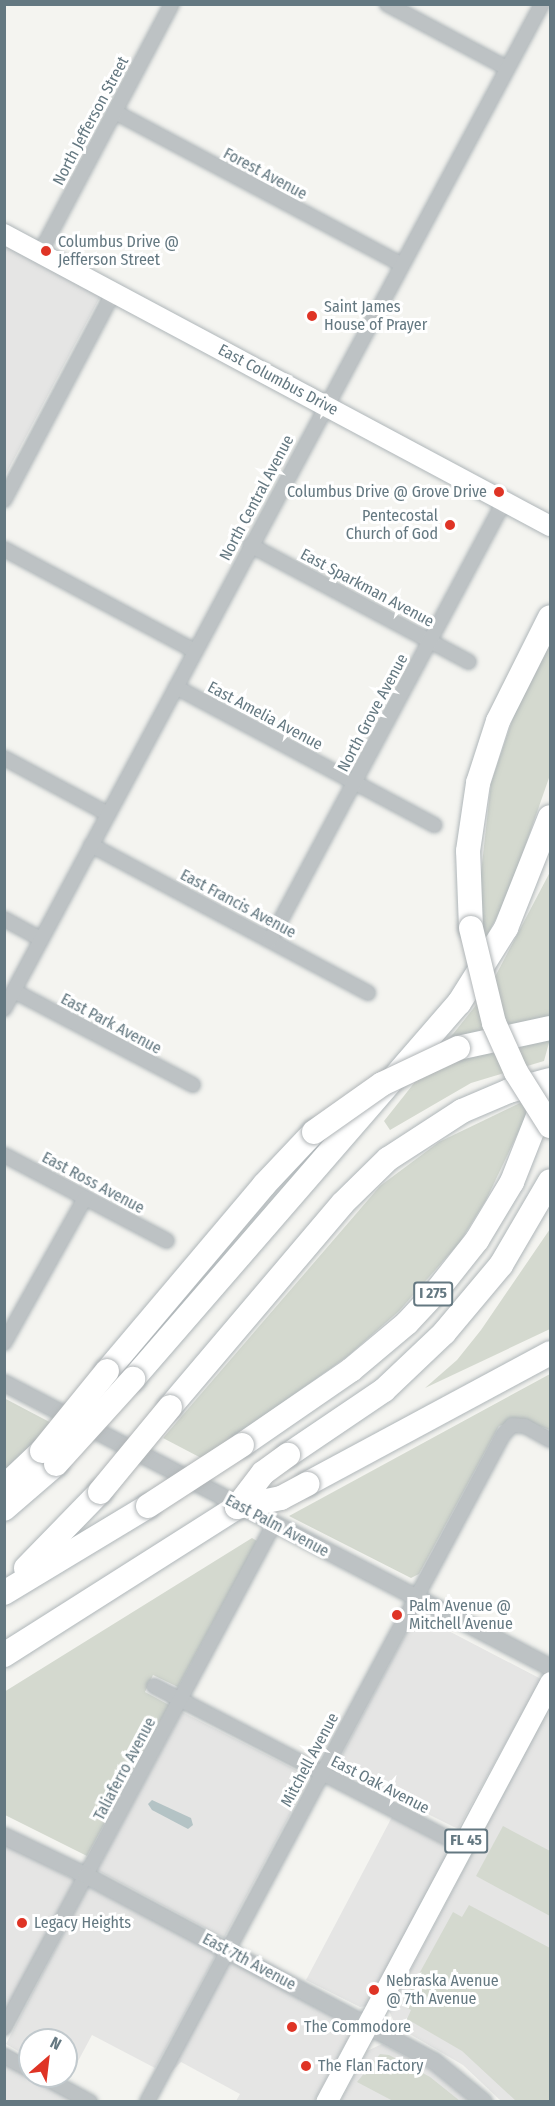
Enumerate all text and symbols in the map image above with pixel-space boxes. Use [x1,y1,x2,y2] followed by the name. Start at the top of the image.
[49,53,133,189] street label: North Jefferson Street
[220,144,310,204] street label: Forest Avenue
[58,232,179,270] place label: Columbus Drive @ Jefferson Street
[39,244,53,258] marker: Columbus Drive @ Jefferson Street
[324,297,427,335] place label: Saint James House of Prayer
[305,309,319,323] marker: Saint James House of Prayer
[215,340,341,420] street label: East Columbus Drive
[216,432,298,564] street label: North Central Avenue
[287,482,487,502] place label: Columbus Drive @ Grove Drive
[492,485,506,499] marker: Columbus Drive @ Grove Drive
[346,506,438,544] place label: Pentecostal Church of God
[443,518,457,532] marker: Pentecostal Church of God
[297,545,437,631] street label: East Sparkman Avenue
[334,651,412,775] street label: North Grove Avenue
[204,678,326,754] street label: East Amelia Avenue
[177,865,299,943] street label: East Francis Avenue
[57,989,165,1059] street label: East Park Avenue
[39,1148,147,1218] street label: East Ross Avenue
[412,1282,454,1306] road number: I 275
[222,1491,332,1561] street label: East Palm Avenue
[409,1596,513,1634] place label: Palm Avenue @ Mitchell Avenue
[390,1608,404,1622] marker: Palm Avenue @ Mitchell Avenue
[277,1710,343,1810] street label: Mitchell Avenue
[90,1714,160,1824] street label: Taliaferro Avenue
[328,1752,432,1818] street label: East Oak Avenue
[444,1829,488,1853] road number: FL 45
[34,1913,131,1933] place label: Legacy Heights
[15,1916,29,1930] marker: Legacy Heights
[199,1929,299,1995] street label: East 7th Avenue
[386,1971,499,2009] place label: Nebraska Avenue @ 7th Avenue
[367,1983,381,1997] marker: Nebraska Avenue @ 7th Avenue
[304,2017,411,2037] place label: The Commodore
[285,2020,299,2034] marker: The Commodore
[18,2028,78,2088] north arrow
[47,2033,64,2054] text: N
[318,2056,423,2076] place label: The Flan Factory
[299,2059,313,2073] marker: The Flan Factory

